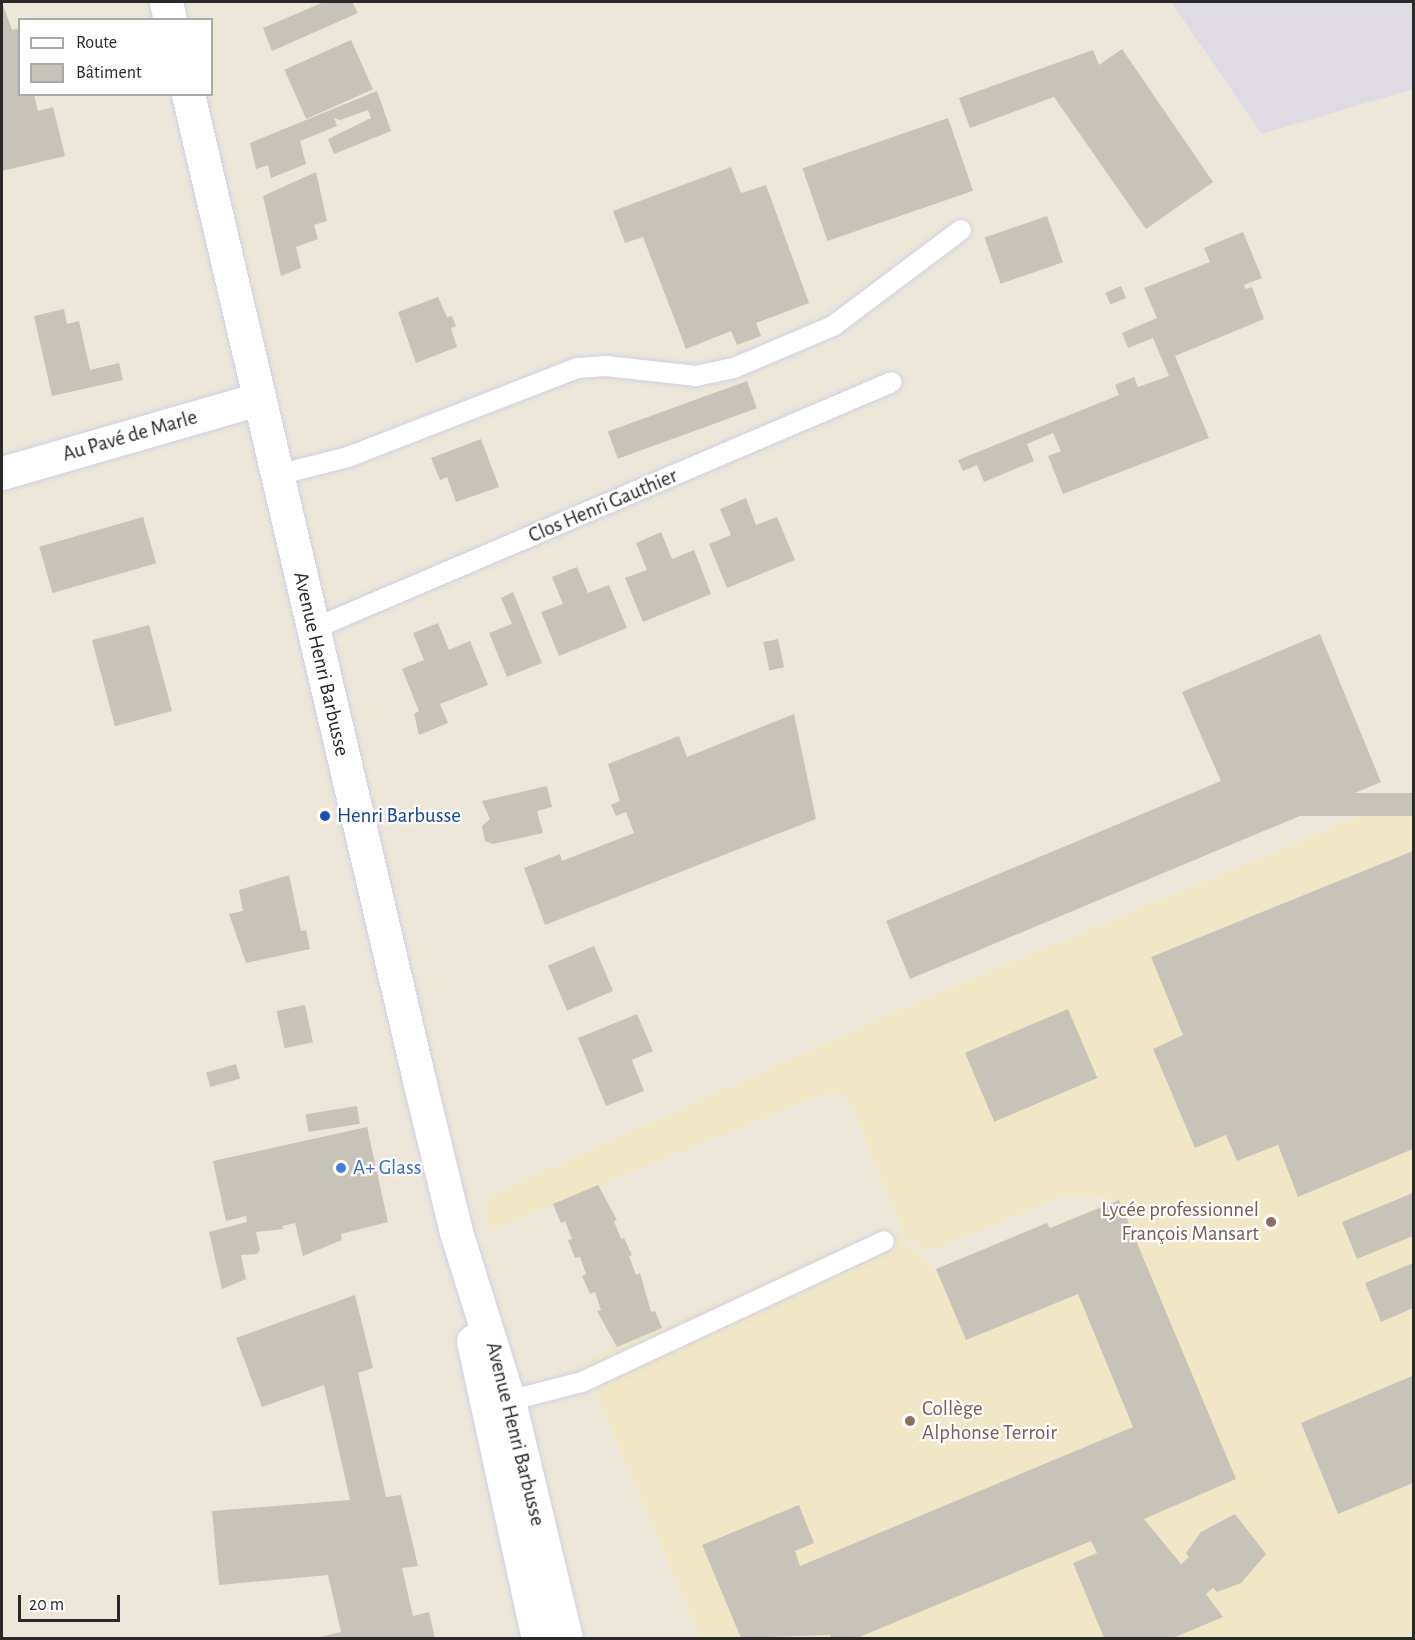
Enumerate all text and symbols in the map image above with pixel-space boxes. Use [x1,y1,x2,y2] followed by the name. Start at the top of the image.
[18,18,213,96] legend
[76,34,117,52] text: Route
[76,64,142,82] text: Bâtiment
[60,405,200,467] street label: Au Pavé de Marle
[525,463,681,549] street label: Clos Henri Gauthier
[288,569,354,759] street label: Avenue Henri Barbusse
[337,803,461,829] place label: Henri Barbusse
[318,809,332,823] marker: Henri Barbusse
[353,1155,422,1181] place label: A+ Glass
[334,1161,348,1175] marker: A+ Glass
[1101,1197,1259,1247] place label: Lycée professionnel François Mansart
[1264,1215,1278,1229] marker: Lycée professionnel François Mansart
[480,1339,550,1529] street label: Avenue Henri Barbusse
[922,1396,1057,1446] place label: Collège Alphonse Terroir
[903,1414,917,1428] marker: Collège Alphonse Terroir
[21,1583,123,1621] scale bar
[29,1596,64,1614] text: 20 m

